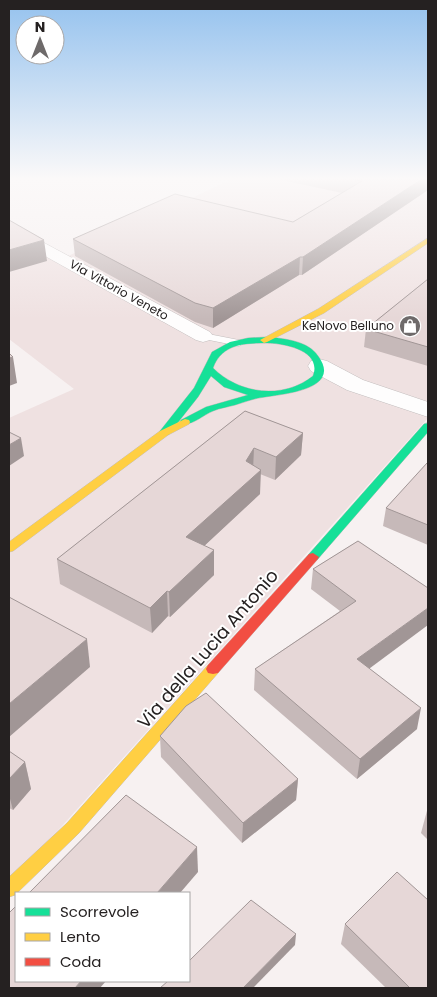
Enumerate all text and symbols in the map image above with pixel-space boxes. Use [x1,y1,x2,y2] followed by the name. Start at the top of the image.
[15,15,65,65] north arrow
[35,17,45,37] text: N
[67,255,172,324] street label: Via Vittorio Veneto
[398,314,422,338] shop icon: KeNovo Belluno
[302,317,394,334] place label: KeNovo Belluno
[131,564,284,734] street label: Via della Lucia Antonio
[15,892,190,982] legend
[60,901,139,922] text: Scorrevole
[60,926,100,947] text: Lento
[60,951,101,972] text: Coda

